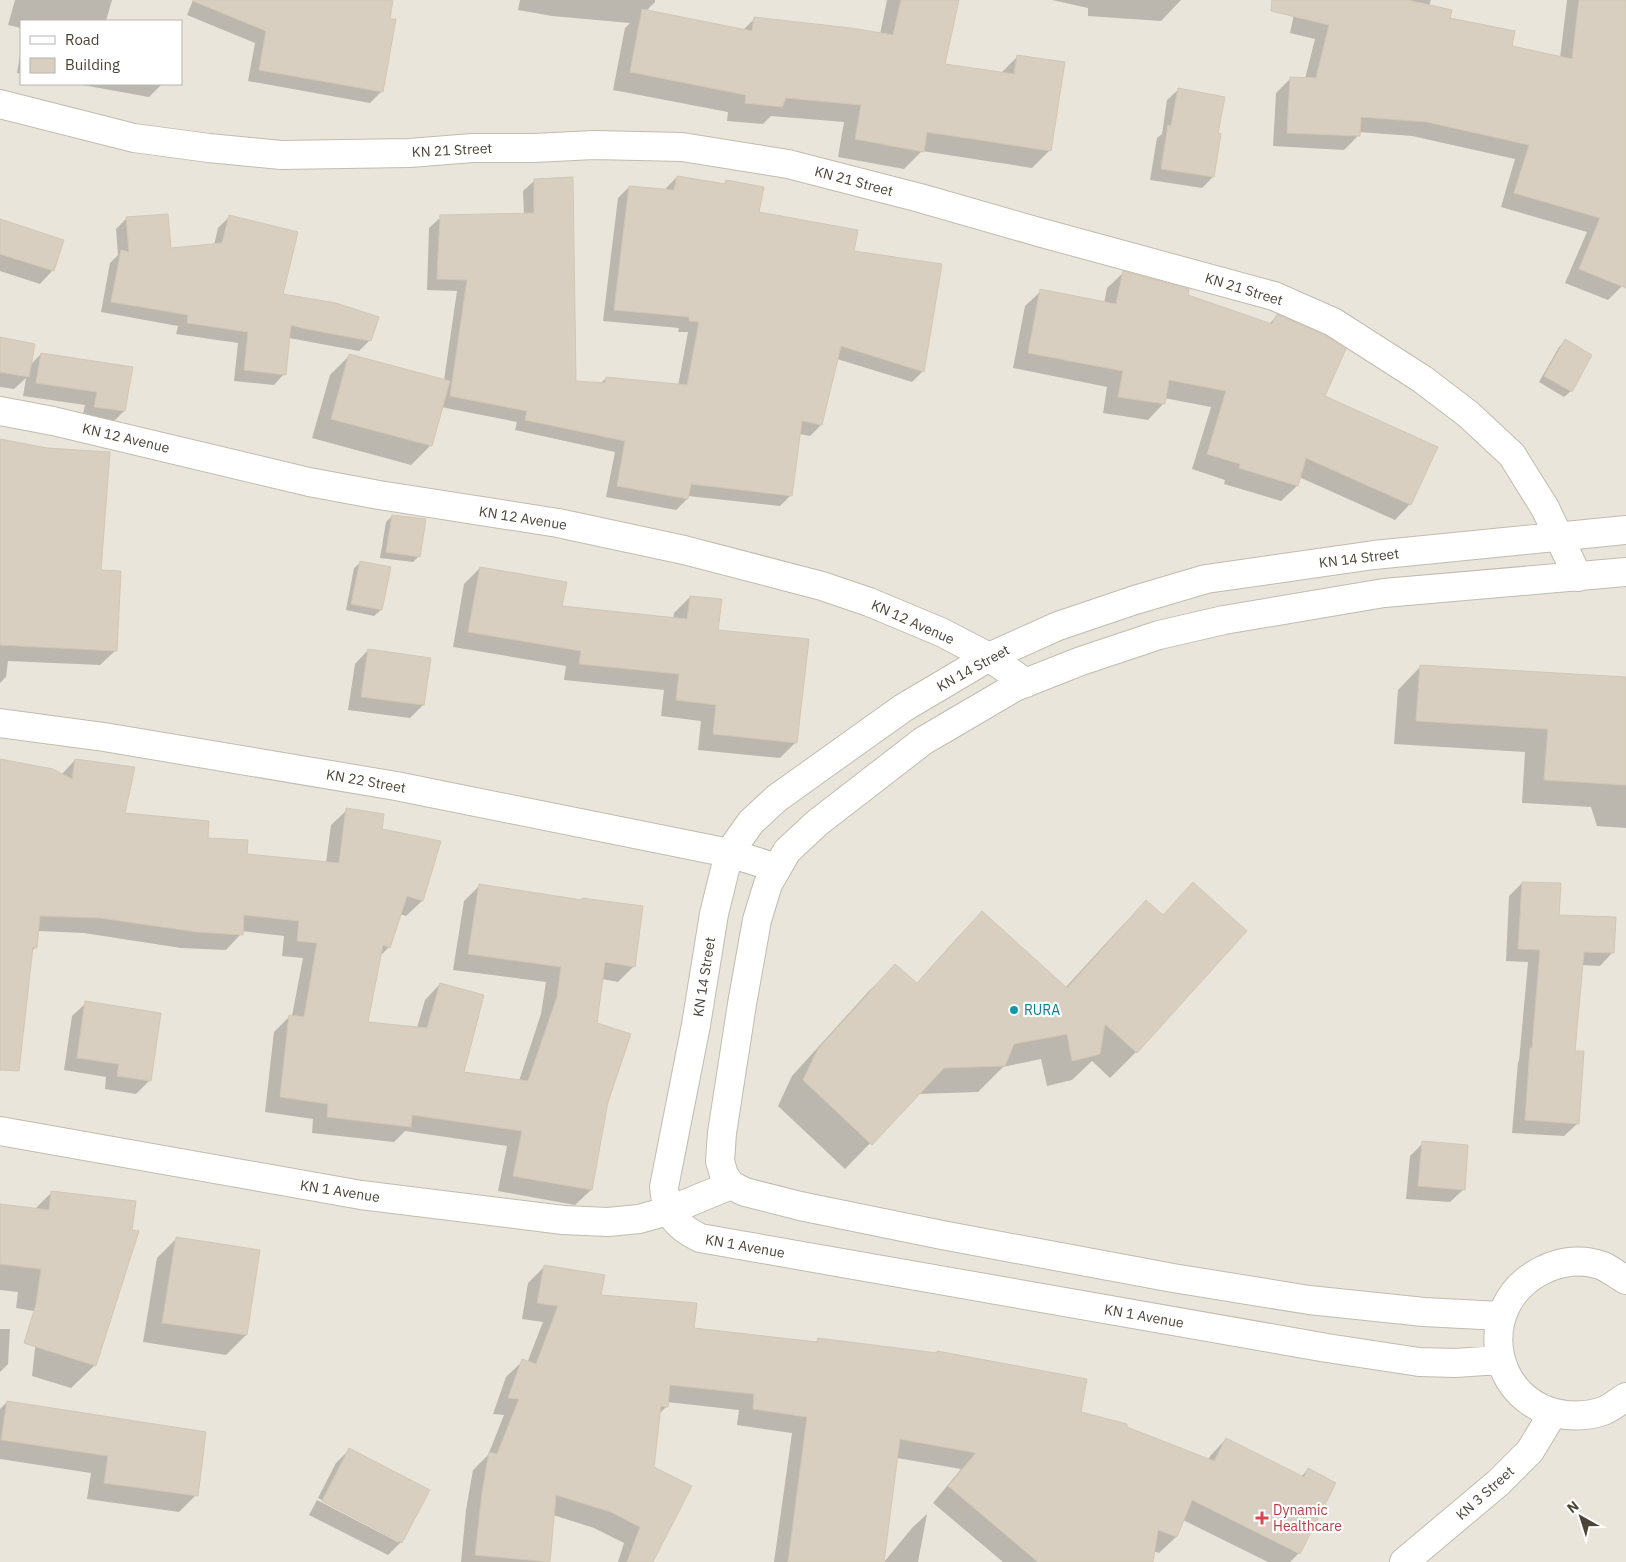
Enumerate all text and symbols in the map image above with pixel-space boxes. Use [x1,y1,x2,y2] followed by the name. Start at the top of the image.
[20,20,182,85] legend
[65,30,100,49] text: Road
[65,55,120,74] text: Building
[411,139,493,161] street label: KN 21 Street
[813,162,895,200] street label: KN 21 Street
[1203,269,1285,309] street label: KN 21 Street
[81,419,172,457] street label: KN 12 Avenue
[478,502,569,534] street label: KN 12 Avenue
[1318,544,1400,572] street label: KN 14 Street
[869,596,958,648] street label: KN 12 Avenue
[933,641,1013,695] street label: KN 14 Street
[325,765,407,797] street label: KN 22 Street
[689,936,719,1018] street label: KN 14 Street
[1024,1001,1060,1019] place label: RURA
[1008,1004,1020,1016] marker: RURA
[299,1176,381,1206] street label: KN 1 Avenue
[704,1230,787,1262] street label: KN 1 Avenue
[1103,1300,1186,1332] street label: KN 1 Avenue
[1452,1462,1518,1524] street label: KN 3 Street
[1556,1492,1606,1542] north arrow
[1563,1497,1582,1517] text: N
[1273,1501,1342,1535] place label: Dynamic Healthcare
[1255,1511,1269,1525] marker: Dynamic Healthcare

